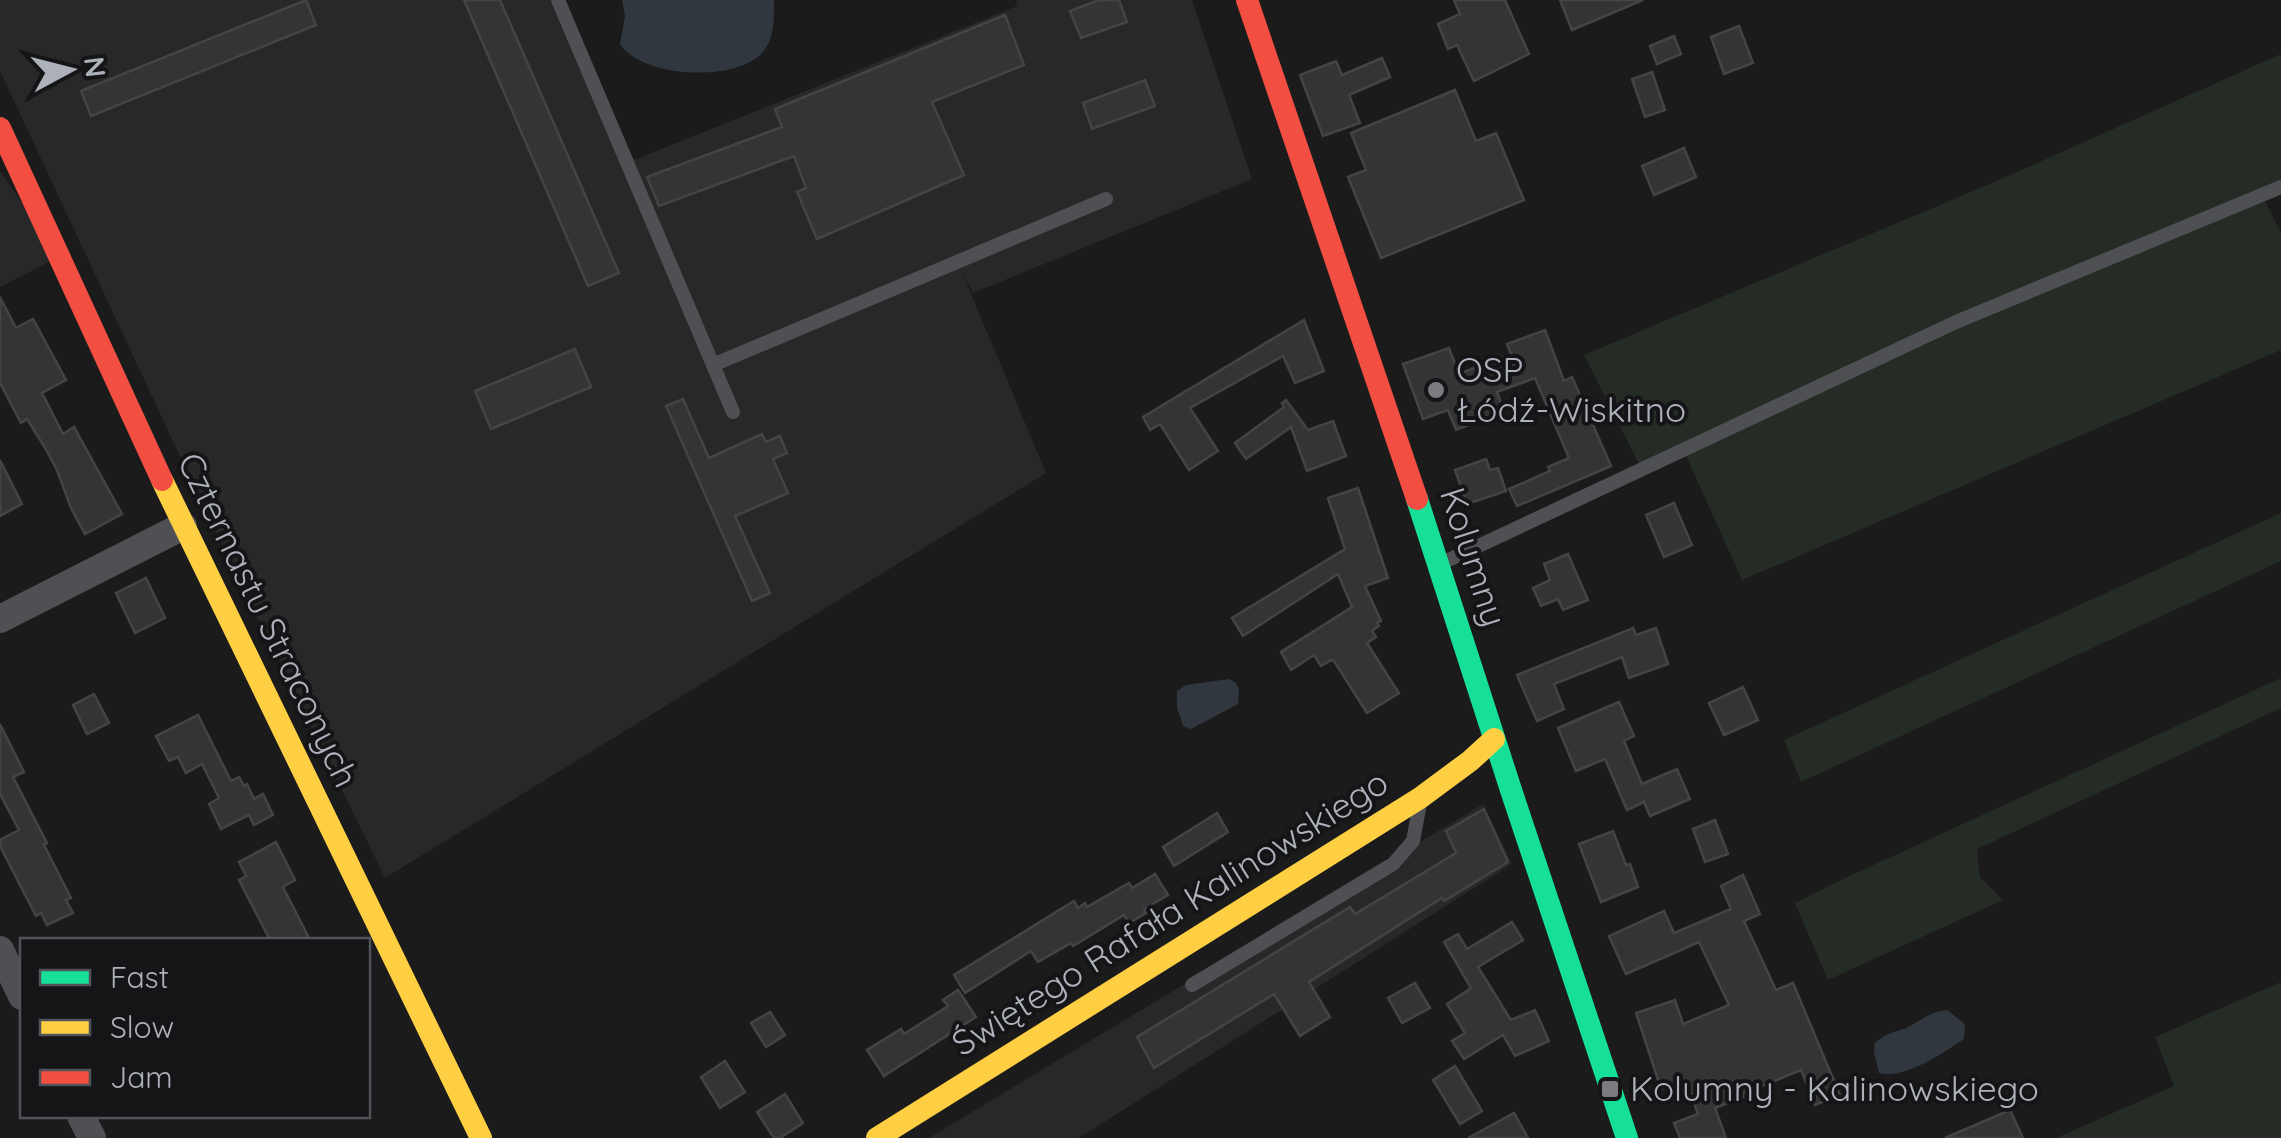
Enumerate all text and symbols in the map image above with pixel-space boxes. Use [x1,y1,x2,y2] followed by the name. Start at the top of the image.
[20,20,120,120] north arrow
[77,55,114,79] text: N
[1456,347,1686,431] place label: OSP Łódź-Wiskitno
[1425,379,1447,401] marker: OSP Łódź-Wiskitno
[169,445,369,794] street label: Czternastu Straconych
[1431,482,1517,632] street label: Kolumny
[943,759,1396,1065] street label: Świętego Rafała Kalinowskiego
[20,938,370,1118] legend
[110,958,169,996] text: Fast
[110,1008,174,1046] text: Slow
[110,1058,173,1096] text: Jam
[1630,1066,2039,1110] place label: Kolumny - Kalinowskiego
[1599,1078,1621,1100] marker: Kolumny - Kalinowskiego

